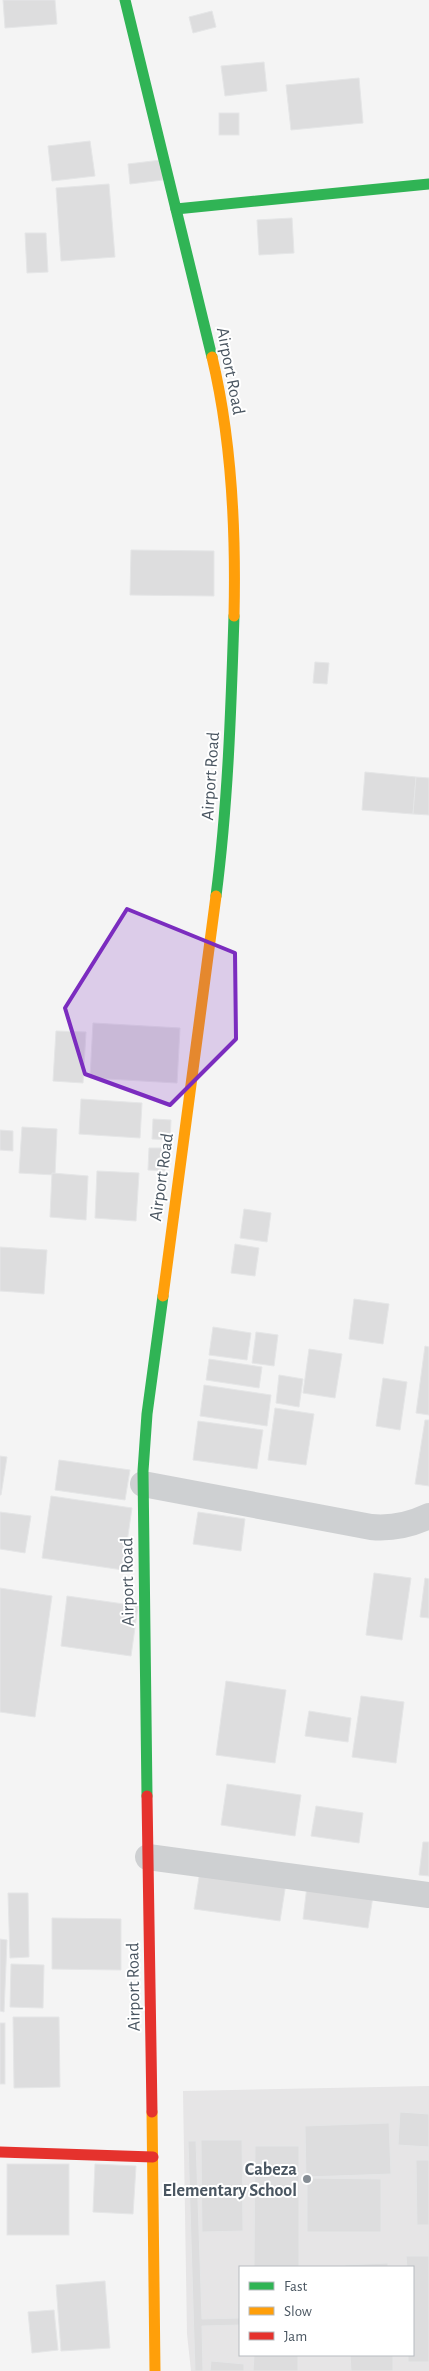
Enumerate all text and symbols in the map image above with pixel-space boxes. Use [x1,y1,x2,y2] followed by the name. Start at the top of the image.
[213,326,247,416] street label: Airport Road
[199,731,223,821] street label: Airport Road
[147,1132,177,1222] street label: Airport Road
[118,1537,138,1627] street label: Airport Road
[124,1942,144,2032] street label: Airport Road
[162,2161,297,2200] place label: Cabeza Elementary School
[301,2173,313,2185] marker: Cabeza Elementary School
[239,2266,414,2356] legend
[284,2279,308,2294] text: Fast
[284,2304,312,2319] text: Slow
[284,2329,307,2344] text: Jam

